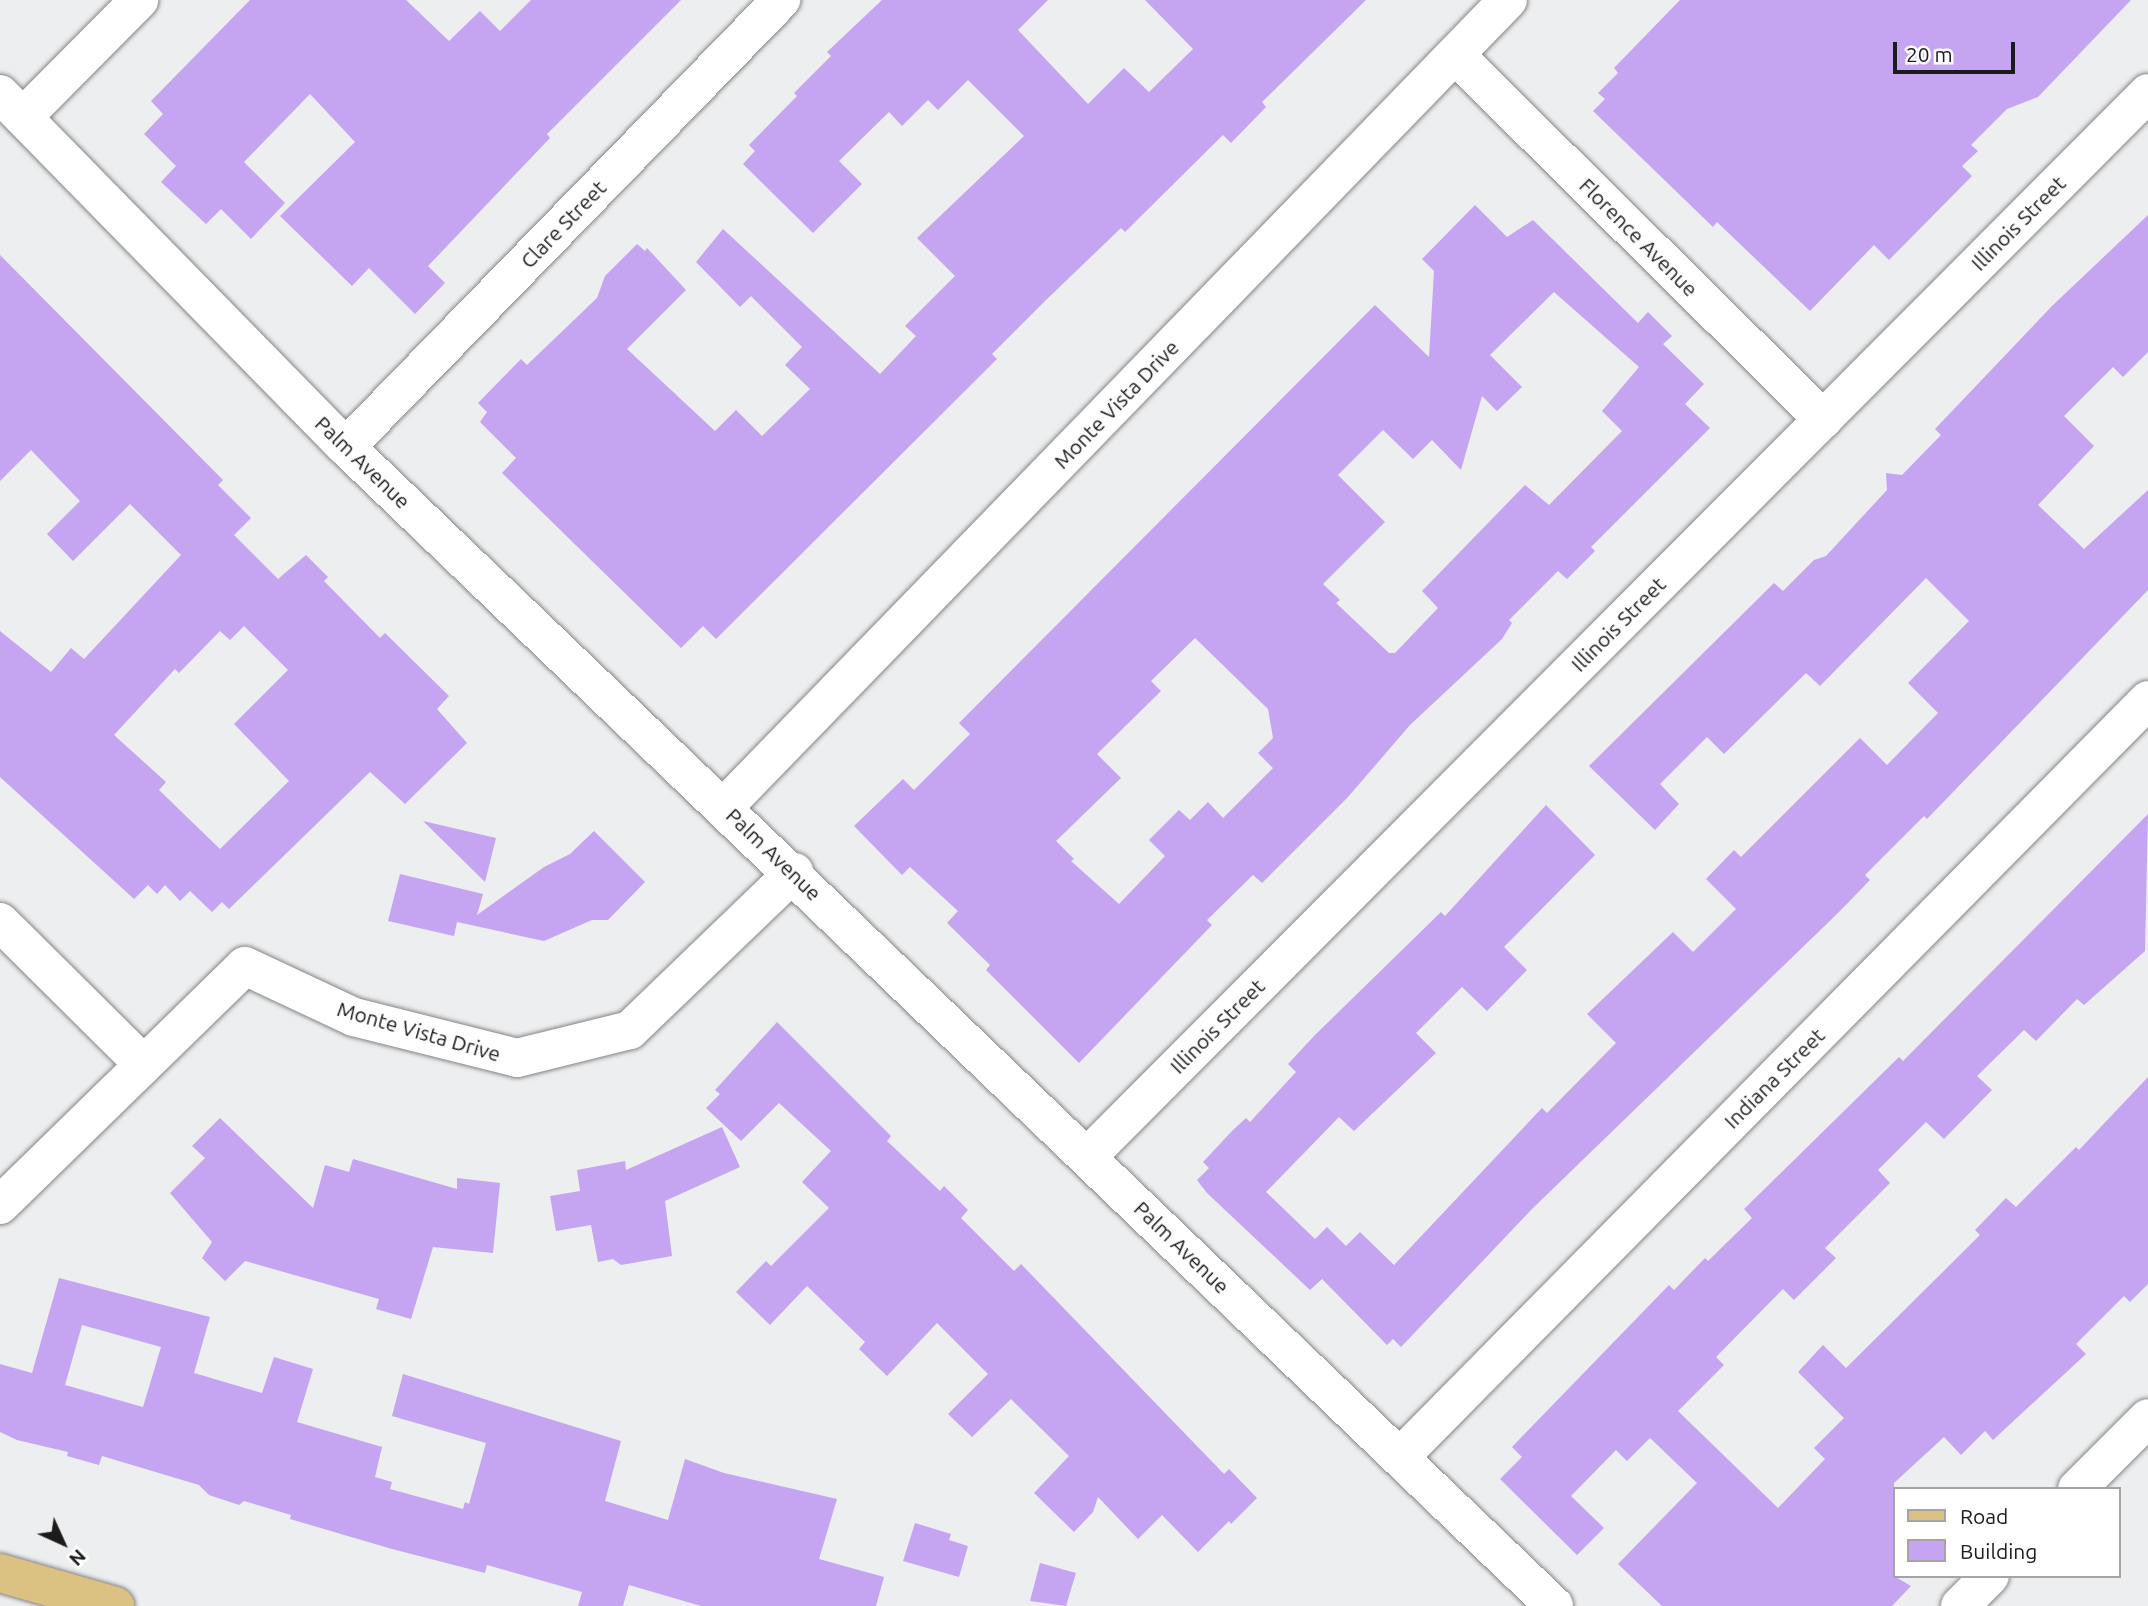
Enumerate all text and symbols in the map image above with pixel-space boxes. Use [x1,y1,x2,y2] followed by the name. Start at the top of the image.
[1896,28,2018,72] scale bar
[1906,42,1953,66] text: 20 m
[1965,170,2071,276] street label: Illinois Street
[1575,173,1703,301] street label: Florence Avenue
[515,175,611,273] street label: Clare Street
[1048,335,1184,473] street label: Monte Vista Drive
[310,410,416,514] street label: Palm Avenue
[1565,571,1671,677] street label: Illinois Street
[721,802,827,906] street label: Palm Avenue
[1164,973,1270,1079] street label: Illinois Street
[334,996,504,1066] street label: Monte Vista Drive
[1719,1023,1829,1133] street label: Indiana Street
[1129,1195,1235,1299] street label: Palm Avenue
[1892,1487,2120,1578] legend
[1960,1504,2008,1528] text: Road
[28,1508,98,1578] north arrow
[1960,1539,2037,1563] text: Building
[65,1545,91,1571] text: N

